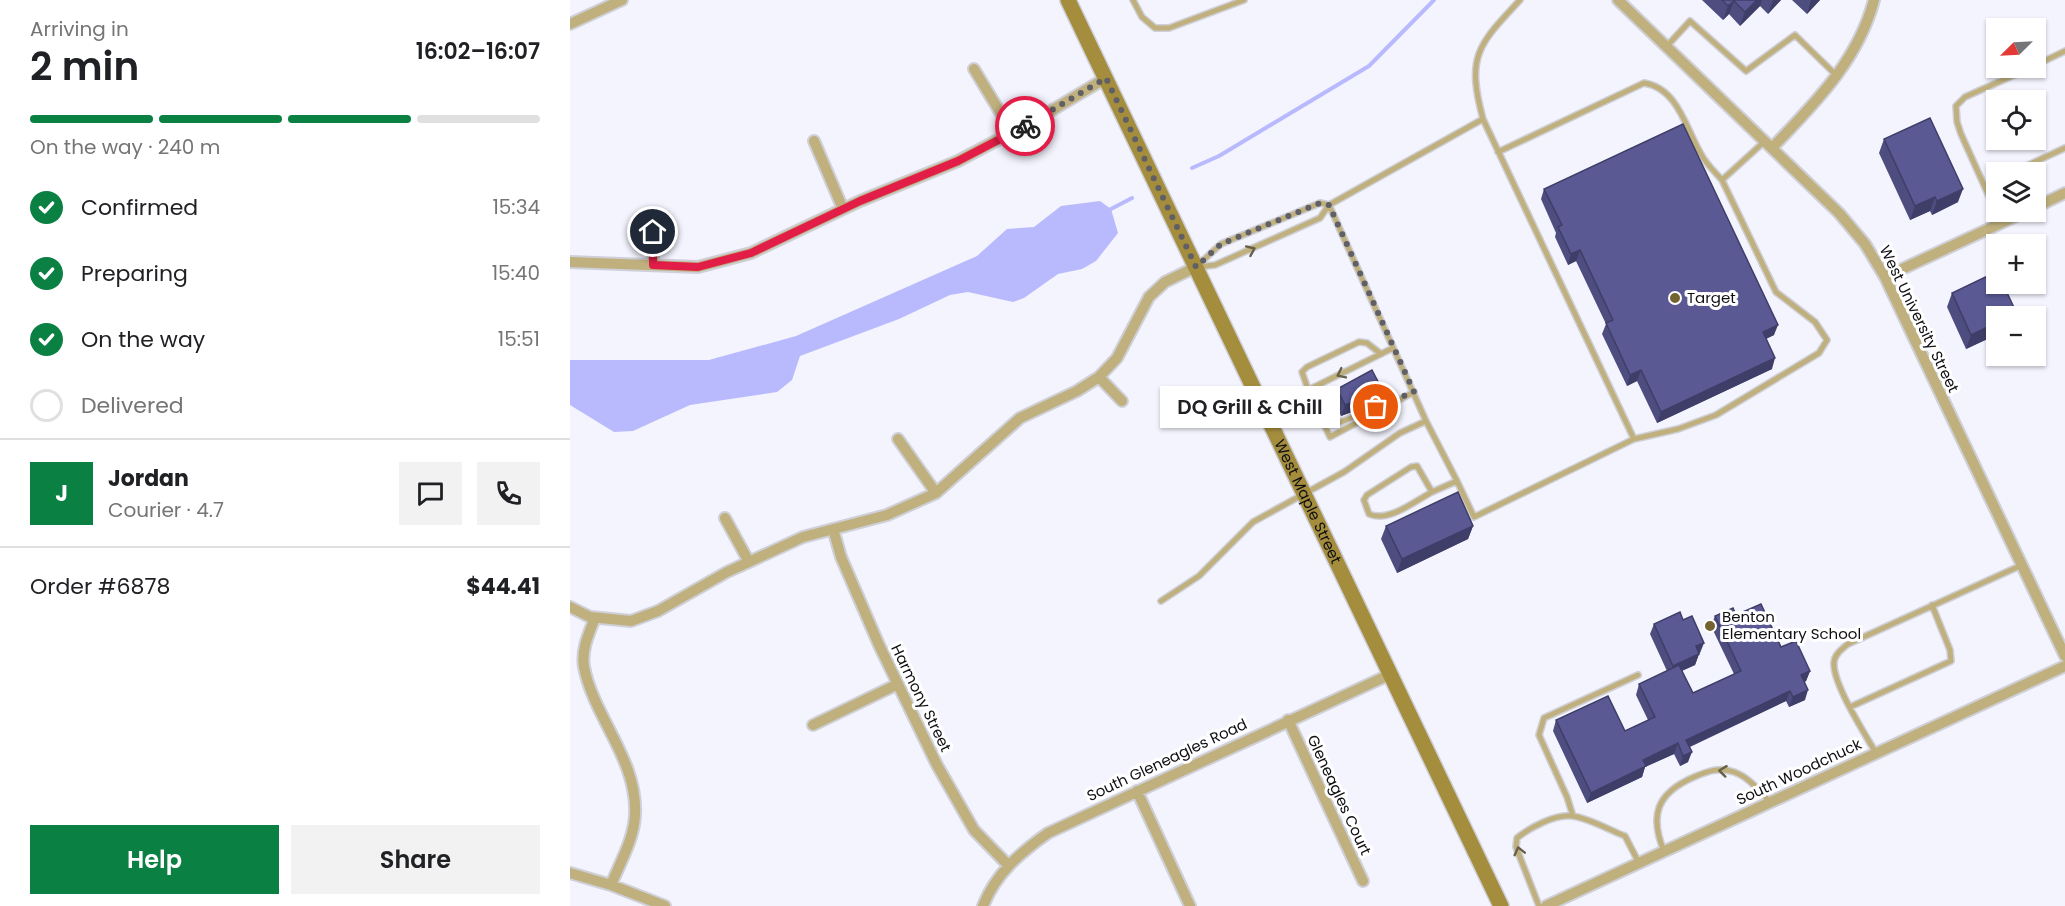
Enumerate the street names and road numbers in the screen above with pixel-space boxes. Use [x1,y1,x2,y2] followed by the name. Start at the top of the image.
[1875,242,1964,396] street label: West University Street
[1270,436,1347,567] street label: West Maple Street
[886,641,957,755] street label: Harmony Street
[1083,713,1250,806] street label: South Gleneagles Road
[1302,731,1377,858] street label: Gleneagles Court
[1733,733,1865,810] street label: South Woodchuck

